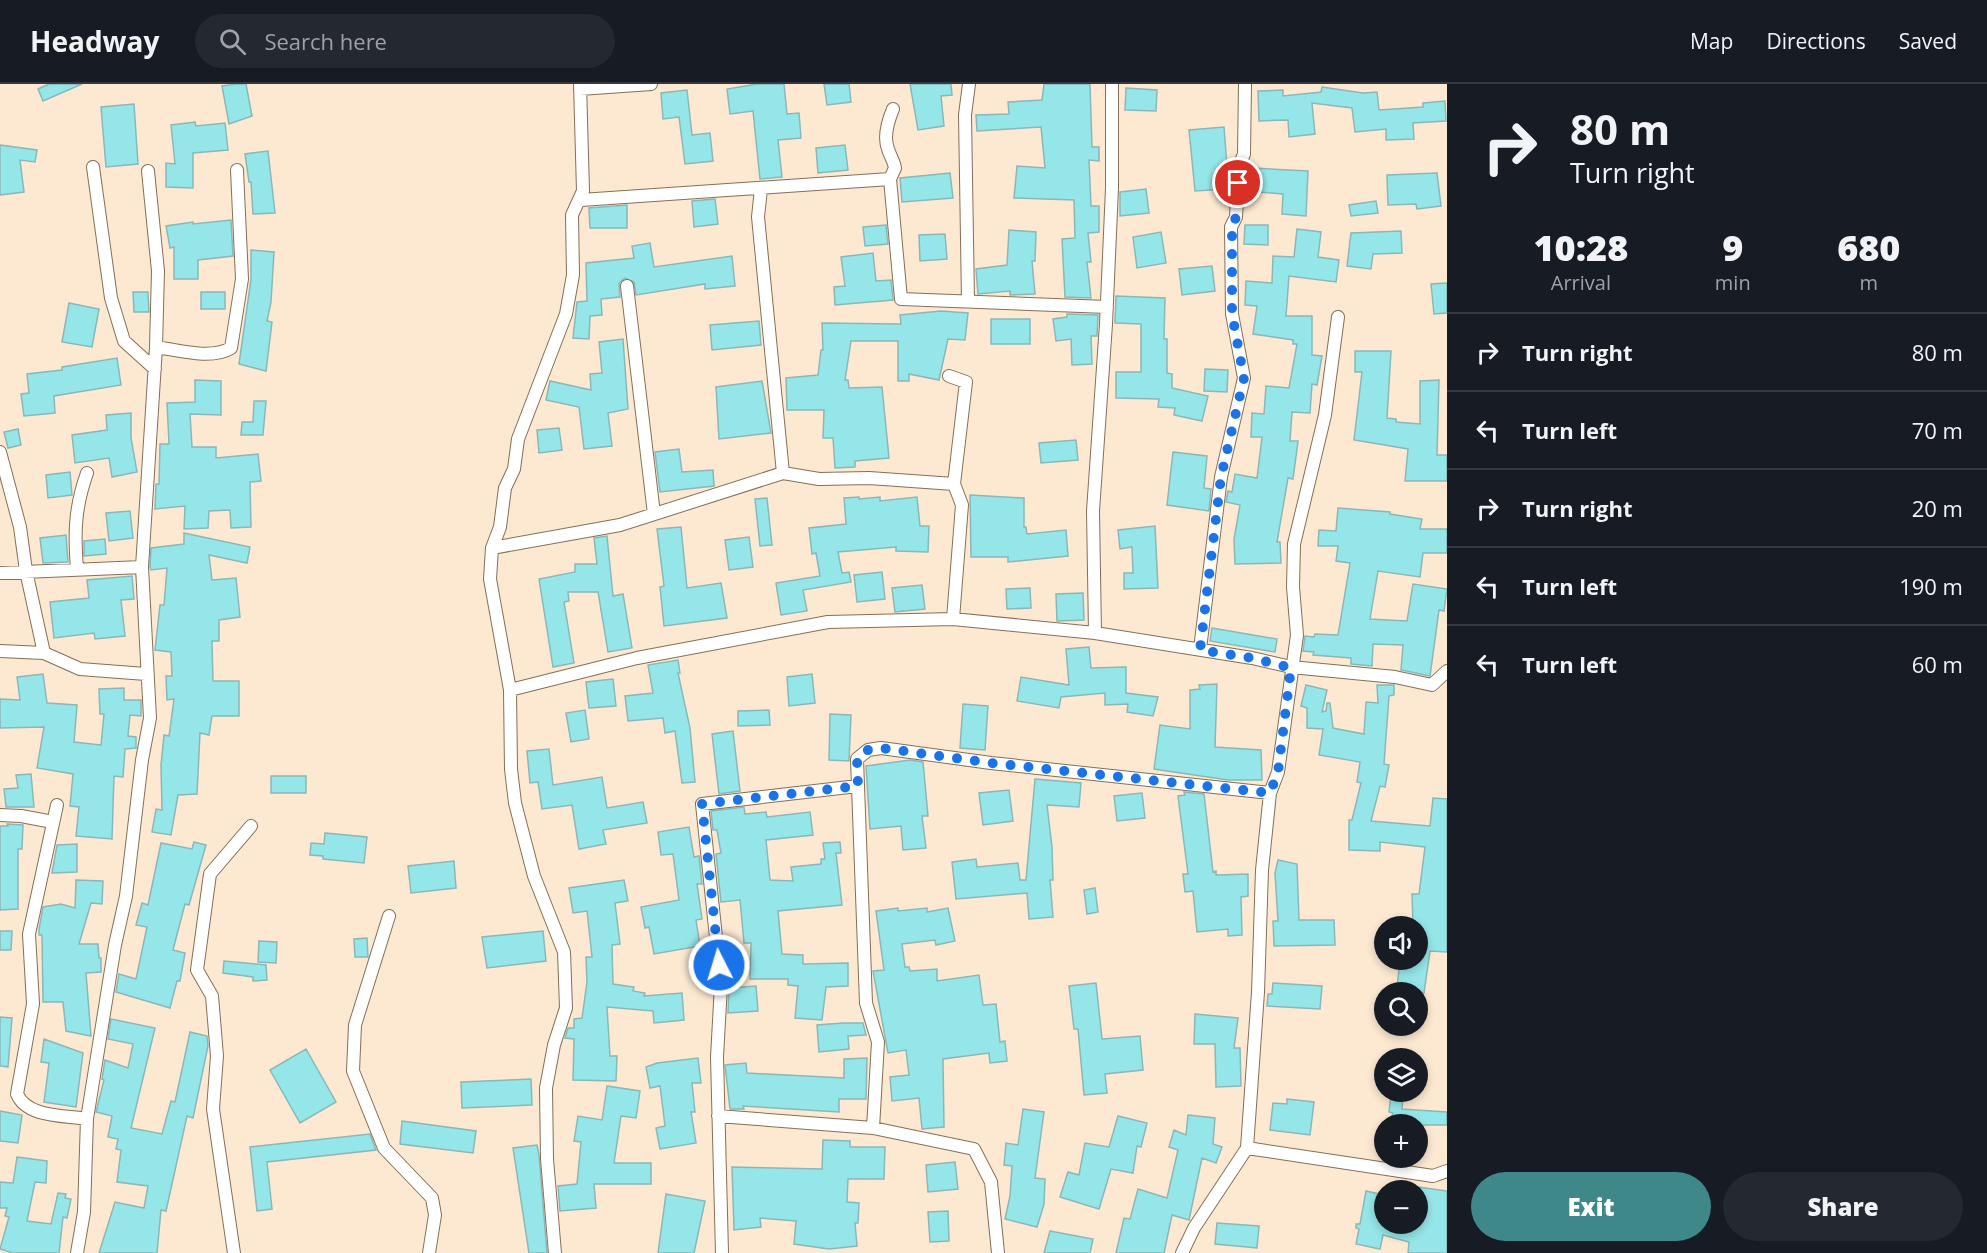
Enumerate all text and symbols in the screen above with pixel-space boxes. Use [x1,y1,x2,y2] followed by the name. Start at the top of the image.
[195,14,615,68] search box
[30,22,159,60] text: Headway
[216,25,249,58] icon: search
[264,26,387,56] text: Search here
[1690,27,1733,55] text: Map
[1766,27,1866,55] text: Directions
[1899,27,1957,55] text: Saved
[1570,100,1670,157] text: 80 m
[1471,108,1549,186] icon: right
[1570,154,1695,191] text: Turn right
[1212,157,1263,208] pin
[1221,166,1254,199] icon: arrive
[1534,223,1628,272] text: 10:28
[1722,223,1743,272] text: 9
[1837,223,1900,272] text: 680
[1551,269,1611,296] text: Arrival
[1715,269,1751,296] text: min
[1860,269,1878,296] text: m
[1471,336,1504,369] icon: right
[1522,337,1633,367] text: Turn right
[1912,337,1963,367] text: 80 m
[1471,414,1504,447] icon: left
[1522,415,1617,445] text: Turn left
[1912,415,1963,445] text: 70 m
[1471,492,1504,525] icon: right
[1522,493,1633,523] text: Turn right
[1912,493,1963,523] text: 20 m
[1471,570,1504,603] icon: left
[1522,571,1617,601] text: Turn left
[1899,571,1963,601] text: 190 m
[1471,648,1504,681] icon: left
[1522,649,1617,679] text: Turn left
[1912,649,1963,679] text: 60 m
[1374,916,1428,1234] map controls
[1374,916,1428,970] button: sound
[687,933,751,997] position arrow
[1374,982,1428,1036] button: search
[1374,1048,1428,1102] button: layers
[1374,1114,1428,1168] button: +
[1471,1172,1711,1241] button: Exit
[1723,1172,1963,1241] button: Share
[1374,1180,1428,1234] button: −

